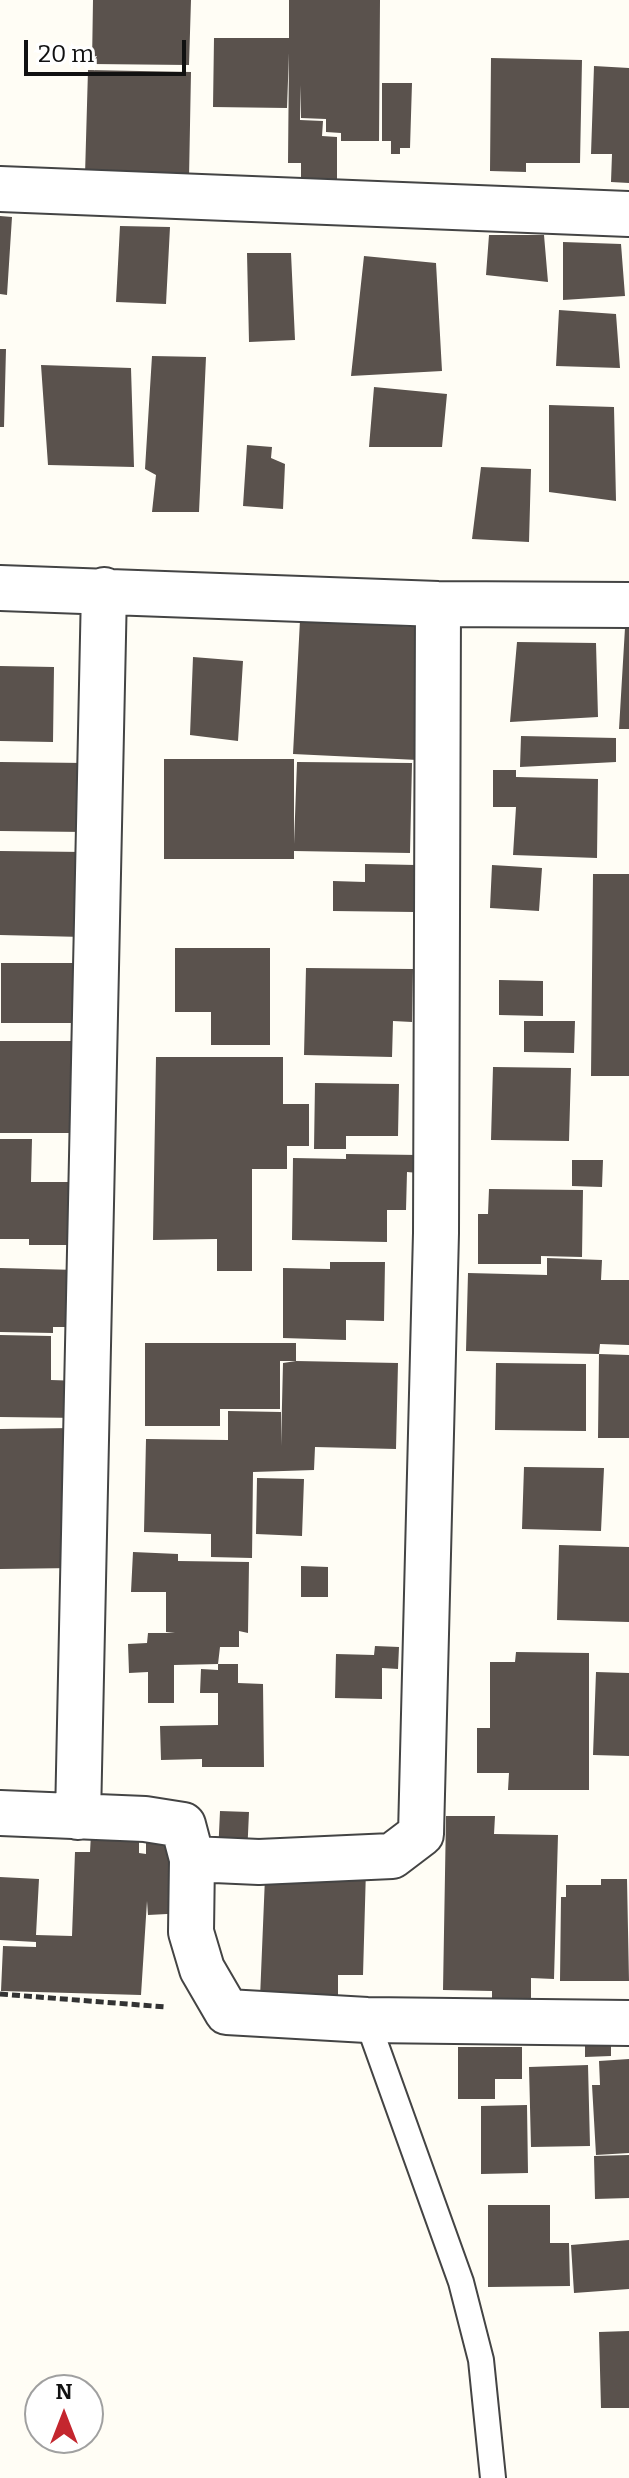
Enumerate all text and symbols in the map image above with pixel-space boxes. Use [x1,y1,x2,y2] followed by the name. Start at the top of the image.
[28,24,190,74] scale bar
[38,40,94,68] text: 20 m
[24,2374,104,2454] north arrow
[56,2378,72,2405] text: N

